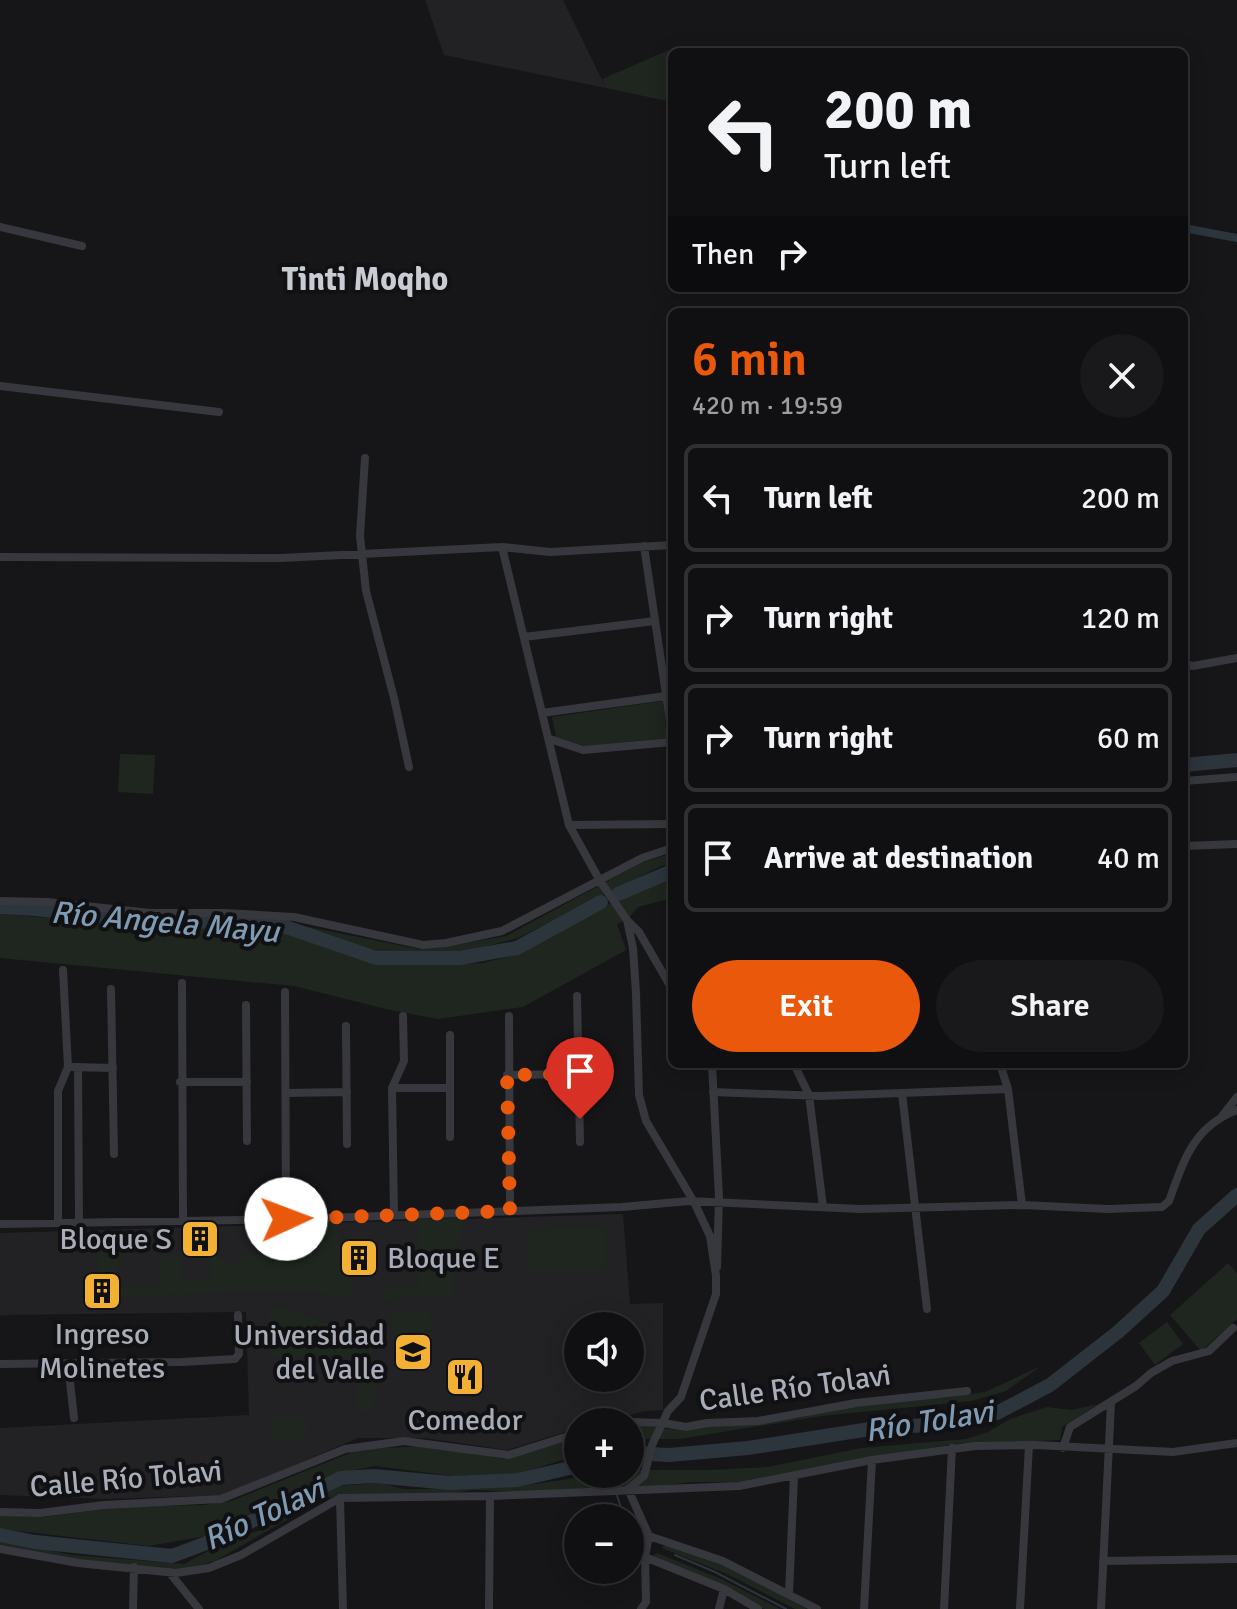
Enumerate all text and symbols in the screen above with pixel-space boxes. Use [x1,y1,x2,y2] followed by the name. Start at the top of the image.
[824,75,972,144] text: 200 m
[692,80,796,184] icon: left
[824,144,951,189] text: Turn left
[770,232,814,276] icon: right
[692,236,754,273] text: Then
[282,260,448,299] district label: Tinti Moqho
[692,330,807,389] text: 6 min
[1080,334,1164,418] button: close
[692,390,843,422] text: 420 m · 19:59
[696,476,740,520] icon: left
[764,480,873,517] text: Turn left
[1081,480,1160,517] text: 200 m
[696,596,740,640] icon: right
[764,600,893,637] text: Turn right
[1081,600,1160,637] text: 120 m
[696,716,740,760] icon: right
[764,720,893,757] text: Turn right
[1097,720,1160,757] text: 60 m
[696,836,740,880] icon: arrive
[764,840,1033,877] text: Arrive at destination
[1097,840,1160,877] text: 40 m
[50,893,282,952] water label: Río Angela Mayu
[692,960,920,1052] button: Exit
[936,960,1164,1052] button: Share
[546,1037,614,1119] pin
[558,1049,602,1093] icon: arrive
[244,1177,328,1261] position arrow
[179,1218,221,1260] building icon: Bloque S
[59,1221,172,1258] place label: Bloque S
[338,1237,380,1279] building icon: Bloque E
[387,1240,500,1277] place label: Bloque E
[81,1270,123,1312] building icon: Ingreso Molinetes
[564,1312,644,1584] map controls
[564,1312,644,1392] button: sound
[39,1316,165,1387] place label: Ingreso Molinetes
[233,1317,385,1388] place label: Universidad del Valle
[392,1331,434,1373] school or university icon: Universidad del Valle
[444,1356,486,1398] restaurant icon: Comedor
[697,1356,893,1420] street label: Calle Río Tolavi
[862,1391,999,1450] water label: Río Tolavi
[408,1402,522,1439] place label: Comedor
[564,1408,644,1488] button: +
[28,1452,224,1506] street label: Calle Río Tolavi
[197,1468,334,1559] water label: Río Tolavi
[564,1504,644,1584] button: −

